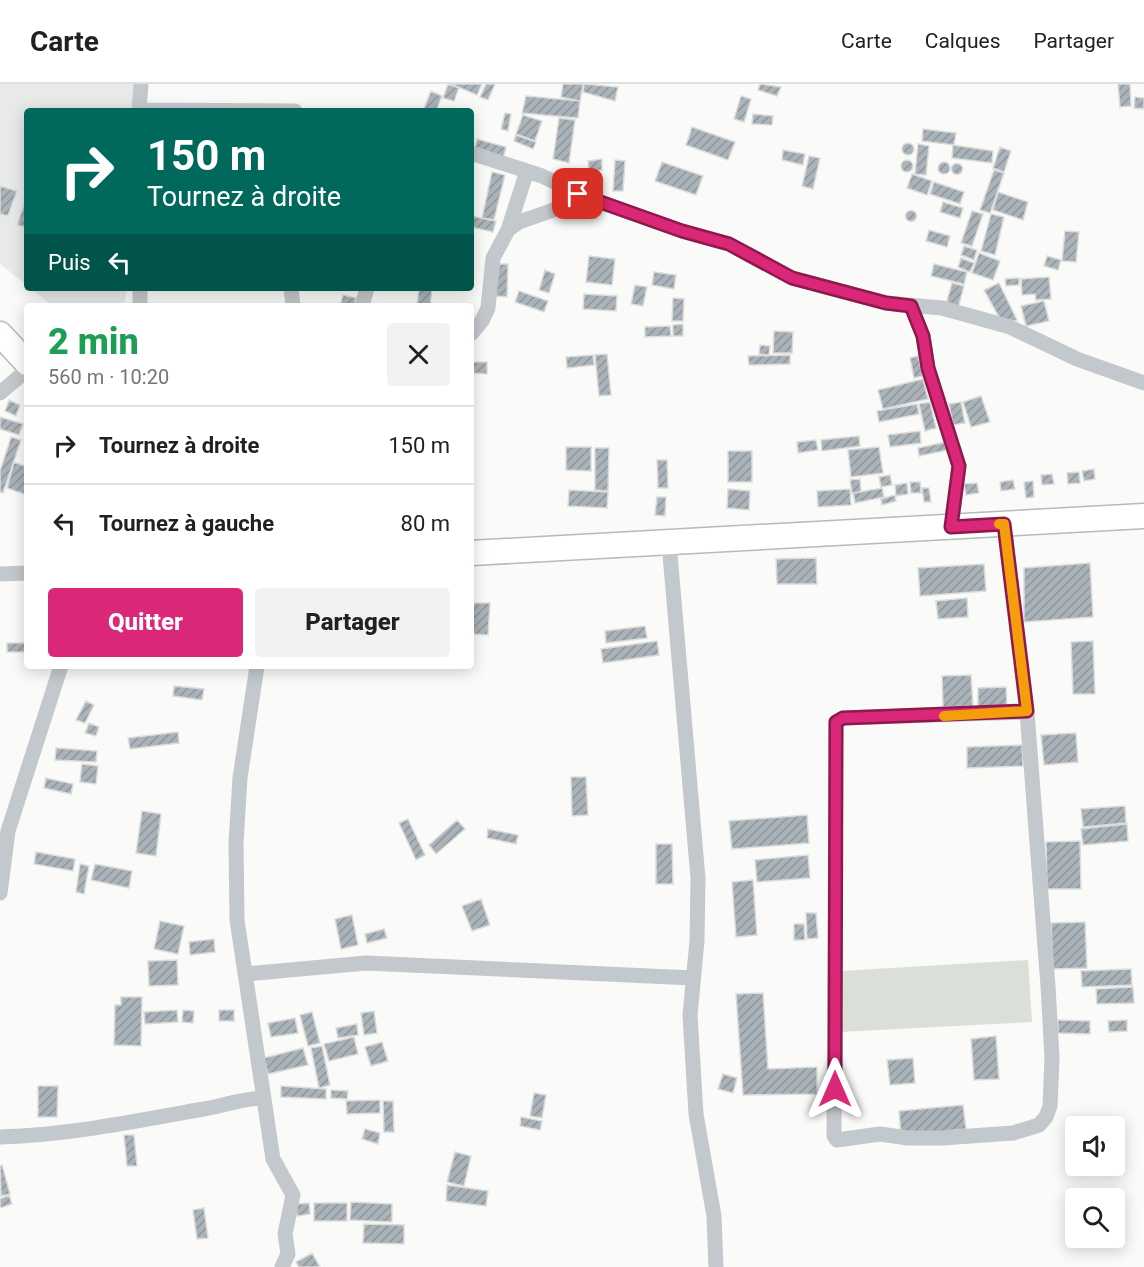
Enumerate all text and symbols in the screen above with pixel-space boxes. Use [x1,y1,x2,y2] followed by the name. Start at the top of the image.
[30,25,99,58] text: Carte
[841,29,892,53] text: Carte
[925,29,1000,53] text: Calques
[1033,29,1114,53] text: Partager
[147,131,266,180] text: 150 m
[48,132,126,210] icon: right
[552,168,603,219] pin
[561,177,594,210] icon: arrive
[147,181,341,213] text: Tournez à droite
[103,246,136,279] icon: left
[48,250,91,275] text: Puis
[48,321,139,363] text: 2 min
[387,323,450,386] button: close
[48,365,169,389] text: 560 m · 10:20
[48,429,81,462] icon: right
[99,433,259,458] text: Tournez à droite
[388,433,450,458] text: 150 m
[48,507,81,540] icon: left
[99,511,274,536] text: Tournez à gauche
[401,511,450,536] text: 80 m
[48,588,243,657] button: Quitter
[255,588,450,657] button: Partager
[803,1057,867,1121] position arrow
[1065,1116,1125,1248] map controls
[1065,1116,1125,1176] button: sound
[1065,1188,1125,1248] button: search

